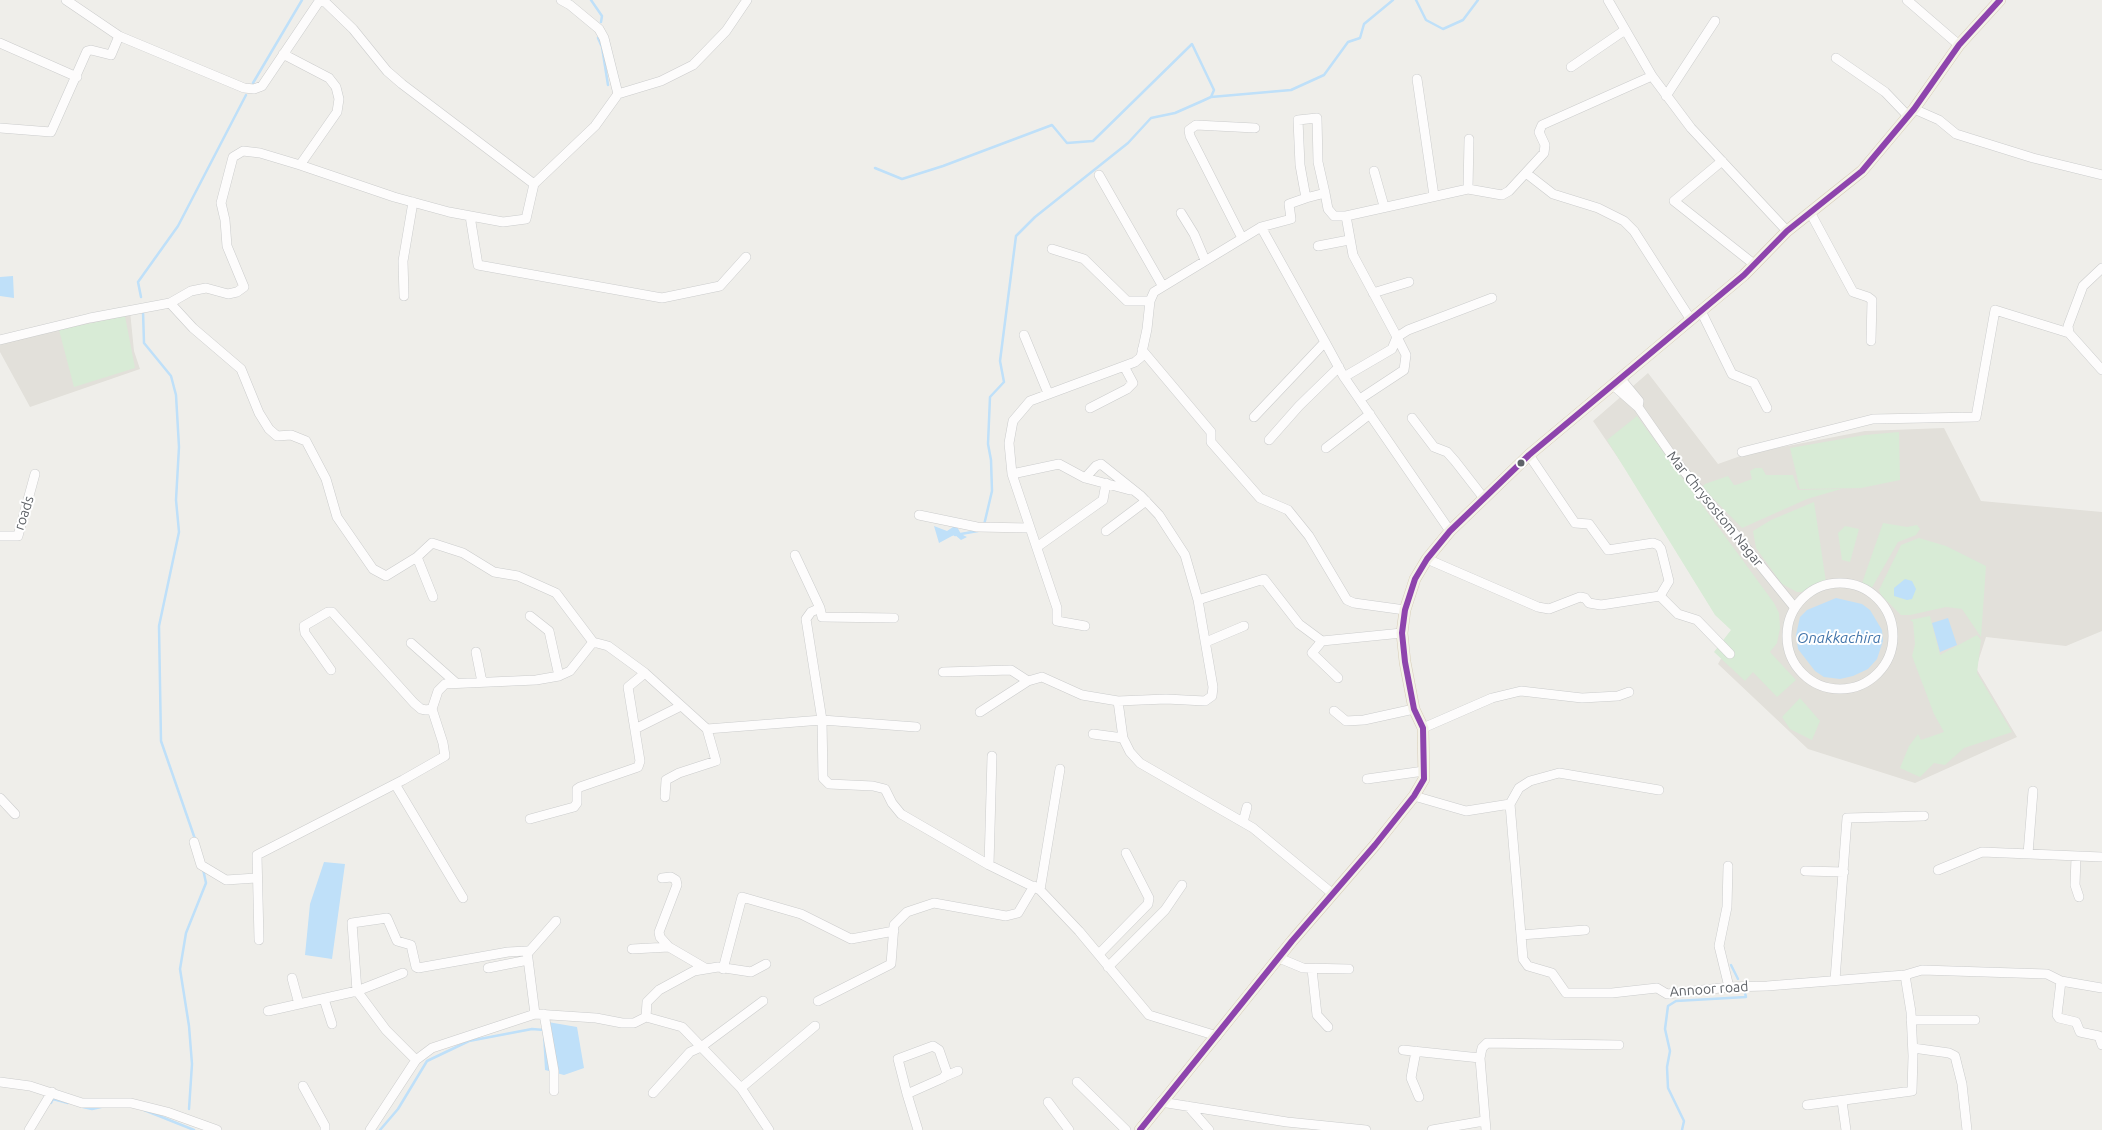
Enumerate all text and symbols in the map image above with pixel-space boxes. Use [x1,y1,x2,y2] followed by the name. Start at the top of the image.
[1663,448,1767,570] street label: Mar Chrysostom Nagar
[1516,458,1526,468] unlabelled marker
[11,494,37,532] street label: roads
[1797,629,1881,647] water label: Onakkachira
[1669,978,1749,1000] street label: Annoor road

